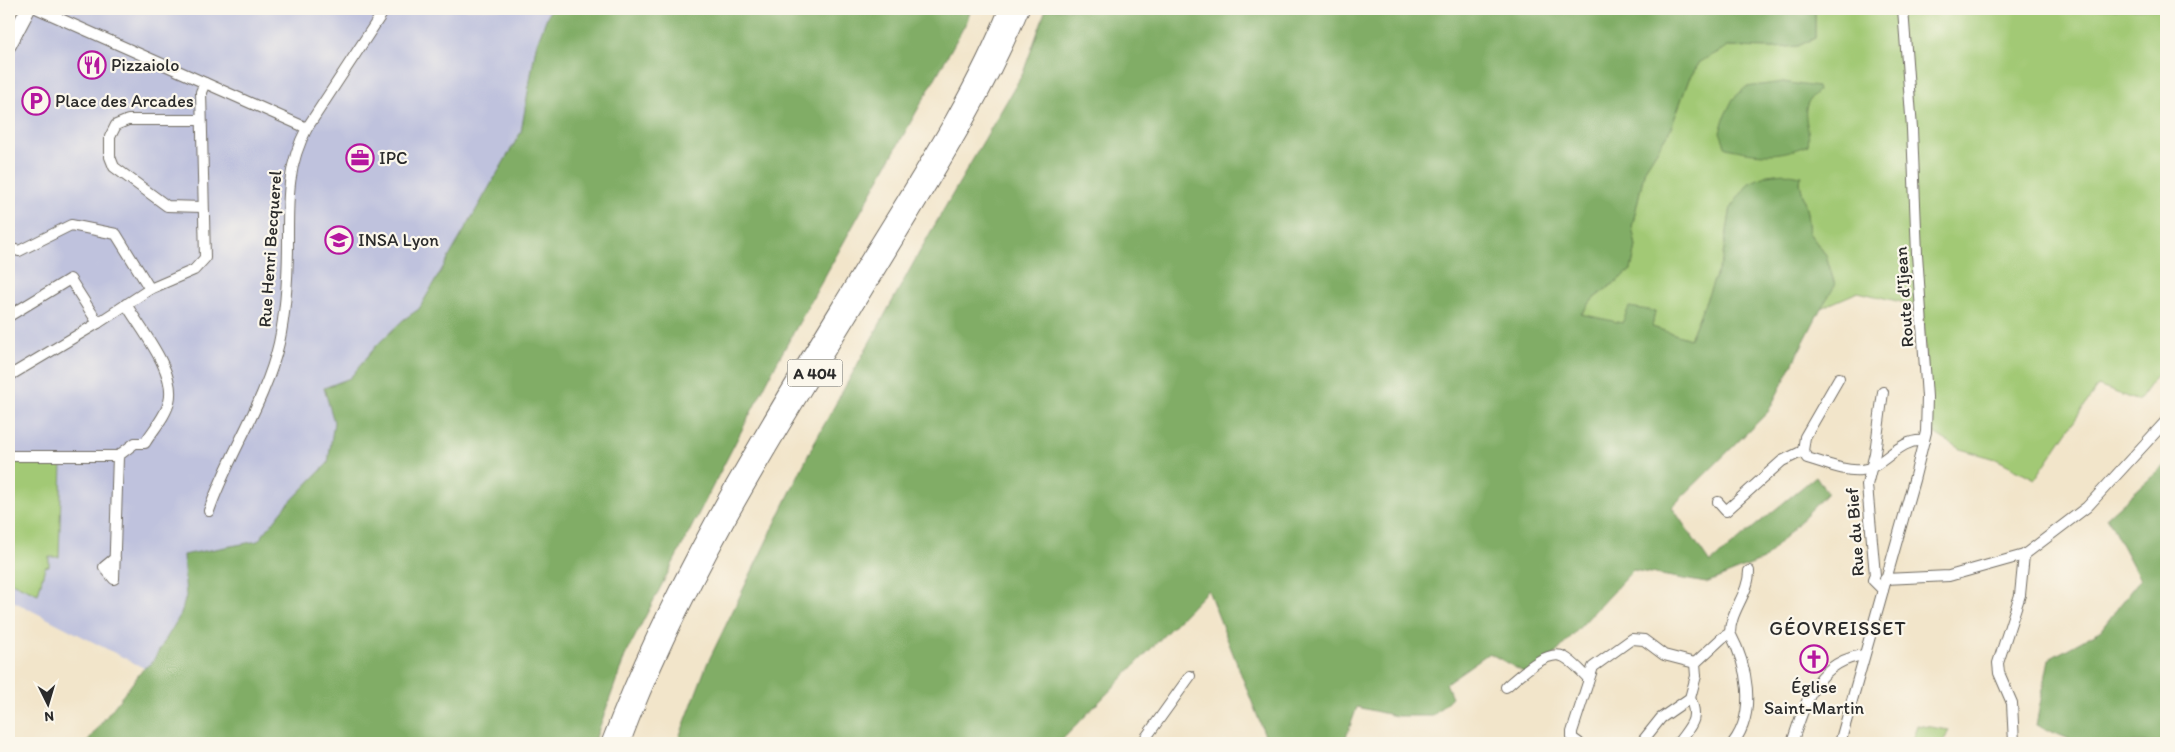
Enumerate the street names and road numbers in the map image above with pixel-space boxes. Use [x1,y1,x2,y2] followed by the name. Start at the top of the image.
[254,170,286,328] street label: Rue Henri Becquerel
[1890,246,1918,348] street label: Route d'Ijean
[788,359,842,386] road number: A 404
[1841,487,1869,577] street label: Rue du Bief

